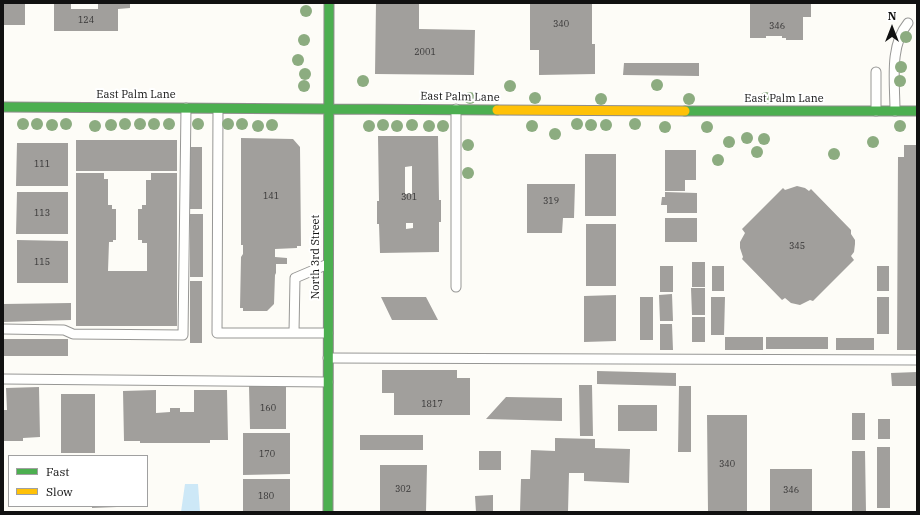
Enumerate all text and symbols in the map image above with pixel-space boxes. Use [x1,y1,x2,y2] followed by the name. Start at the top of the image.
[872,8,912,48] north arrow
[888,9,896,23] text: N
[78,15,94,25] house number: 124
[553,19,569,29] house number: 340
[769,21,785,31] house number: 346
[414,47,436,57] house number: 2001
[96,88,176,102] street label: East Palm Lane
[420,90,500,104] street label: East Palm Lane
[744,92,824,106] street label: East Palm Lane
[34,159,50,169] house number: 111
[263,191,279,201] house number: 141
[401,192,417,202] house number: 301
[543,196,559,206] house number: 319
[34,208,50,218] house number: 113
[309,215,323,299] street label: North 3rd Street
[789,241,805,251] house number: 345
[34,257,50,267] house number: 115
[421,399,443,409] house number: 1817
[260,403,276,413] house number: 160
[259,449,275,459] house number: 170
[8,455,148,507] legend
[719,459,735,469] house number: 340
[46,464,70,479] text: Fast
[46,484,73,499] text: Slow
[395,484,411,494] house number: 302
[783,485,799,495] house number: 346
[258,491,274,501] house number: 180

